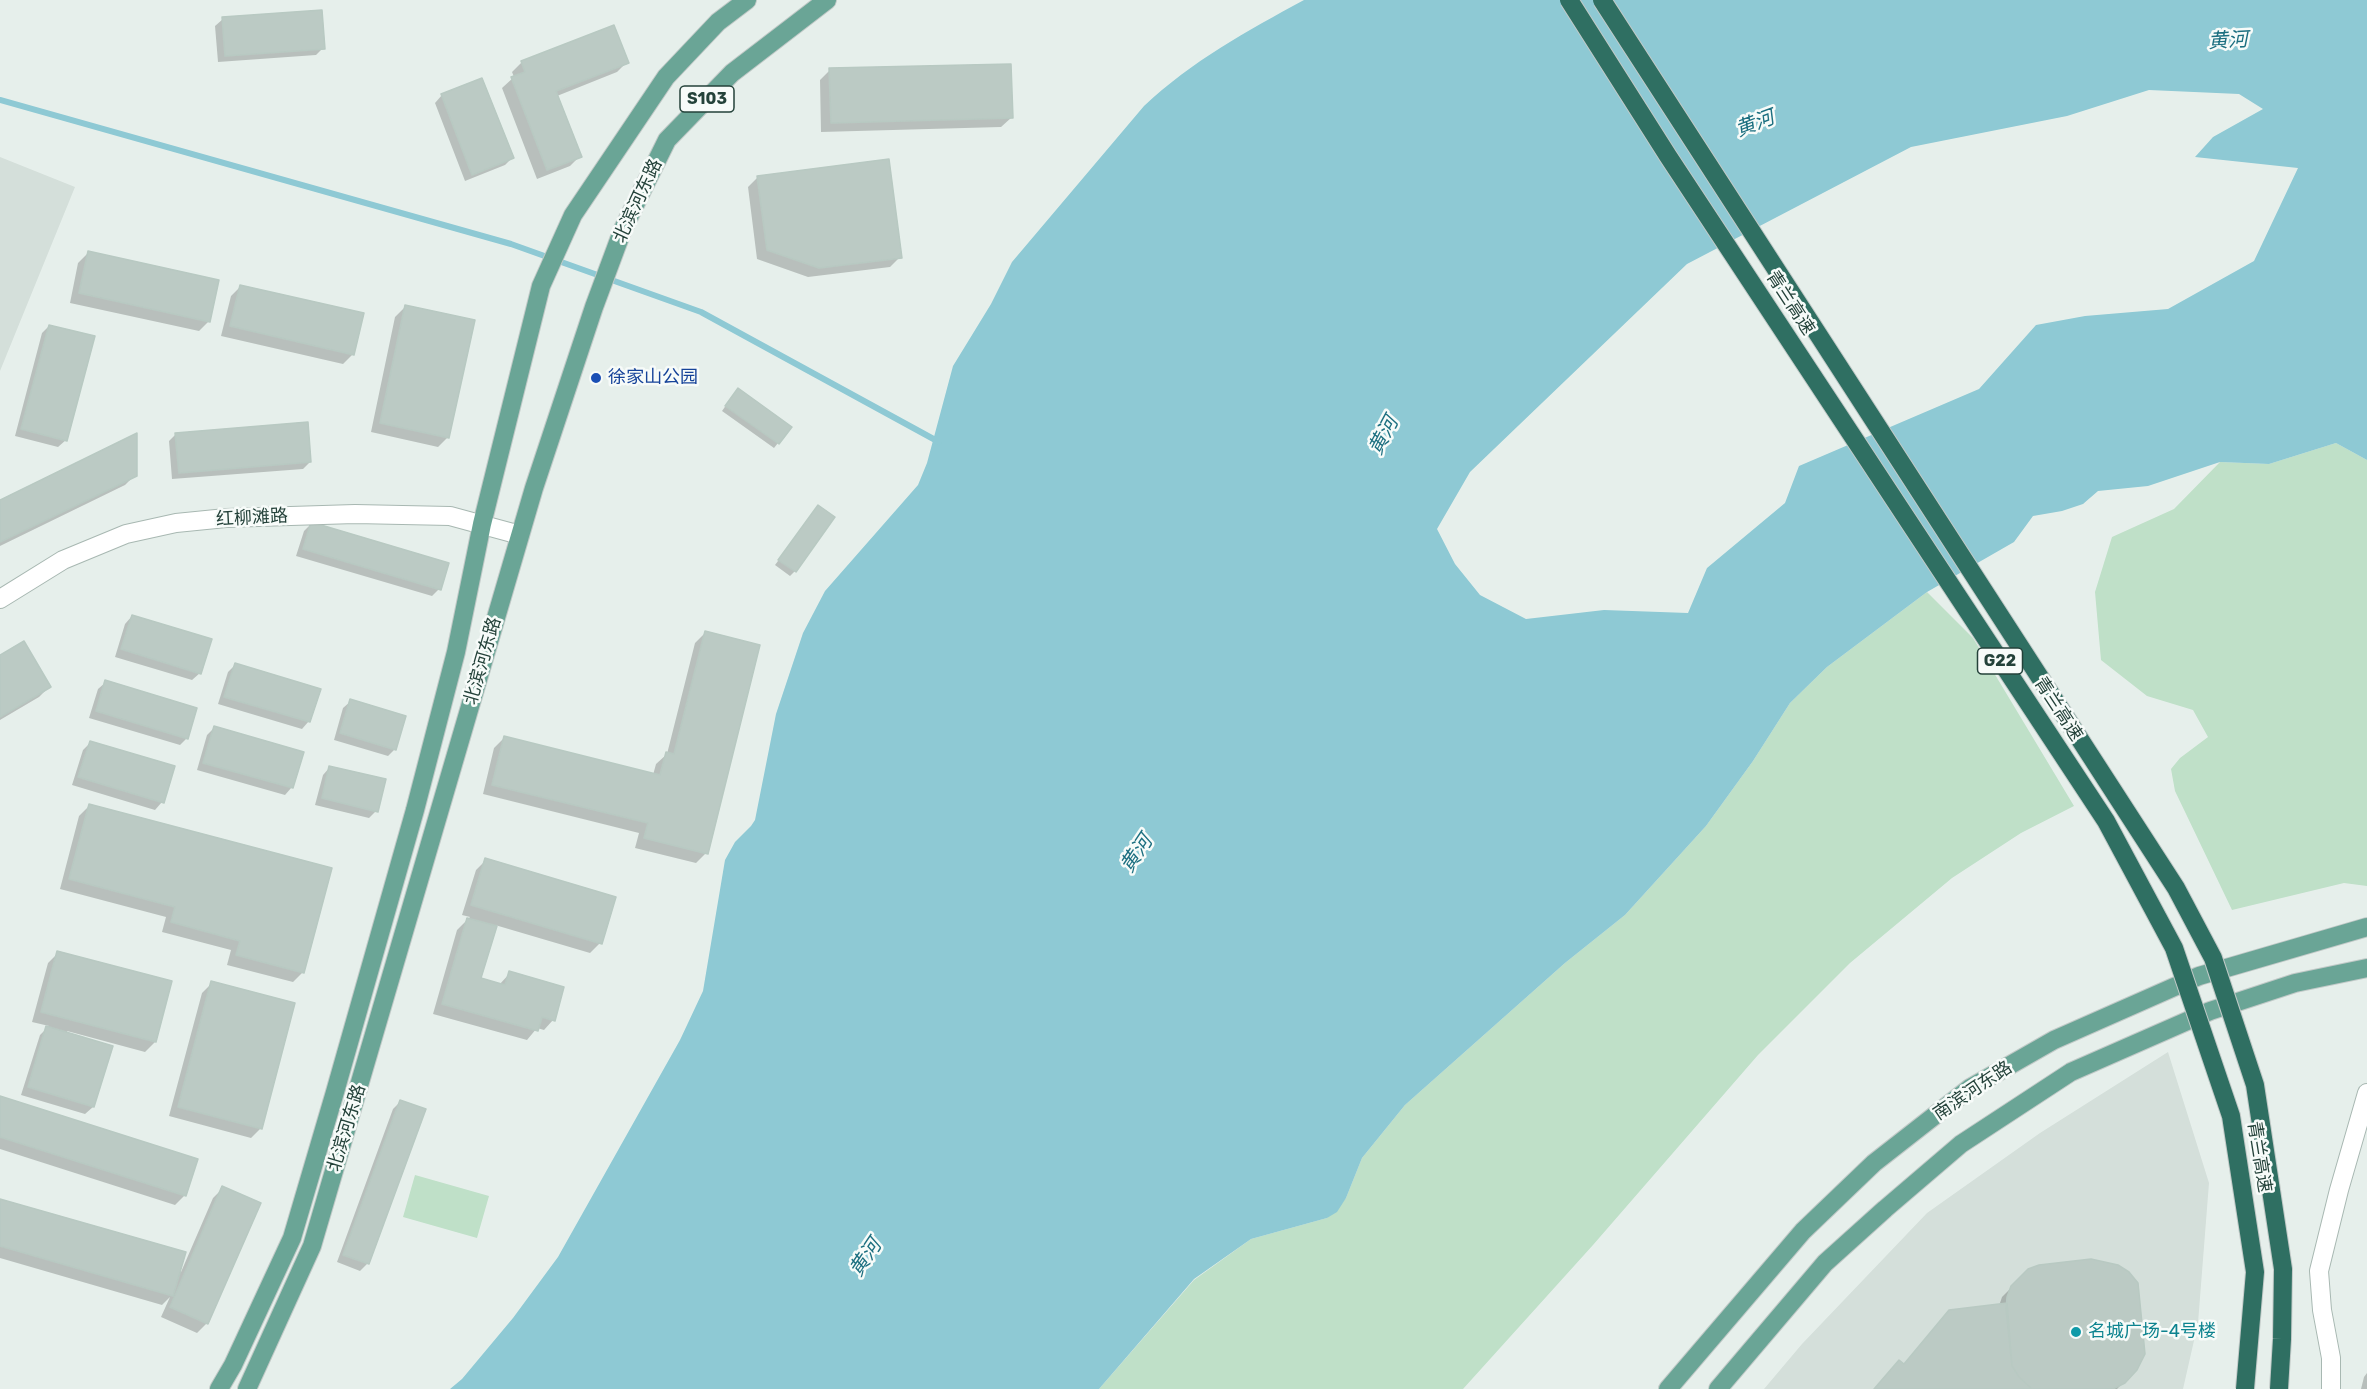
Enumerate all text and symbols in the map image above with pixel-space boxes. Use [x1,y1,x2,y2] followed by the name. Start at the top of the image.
[2207,28,2249,54] water label: 黄河
[680,86,734,112] road number: S103
[1732,106,1778,142] water label: 黄河
[609,156,667,246] street label: 北滨河东路
[1761,267,1819,339] street label: 青兰高速
[608,367,698,389] place label: 徐家山公园
[589,371,603,385] marker: 徐家山公园
[1364,413,1404,459] water label: 黄河
[215,505,289,531] street label: 红柳滩路
[460,615,506,707] street label: 北滨河东路
[1978,648,2022,674] road number: G22
[2029,673,2087,745] street label: 青兰高速
[1116,831,1158,877] water label: 黄河
[1930,1057,2016,1125] street label: 南滨河东路
[324,1082,370,1174] street label: 北滨河东路
[2243,1120,2275,1194] street label: 青兰高速
[845,1235,887,1281] water label: 黄河
[2088,1321,2216,1343] place label: 名城广场-4号楼
[2069,1325,2083,1339] marker: 名城广场-4号楼

